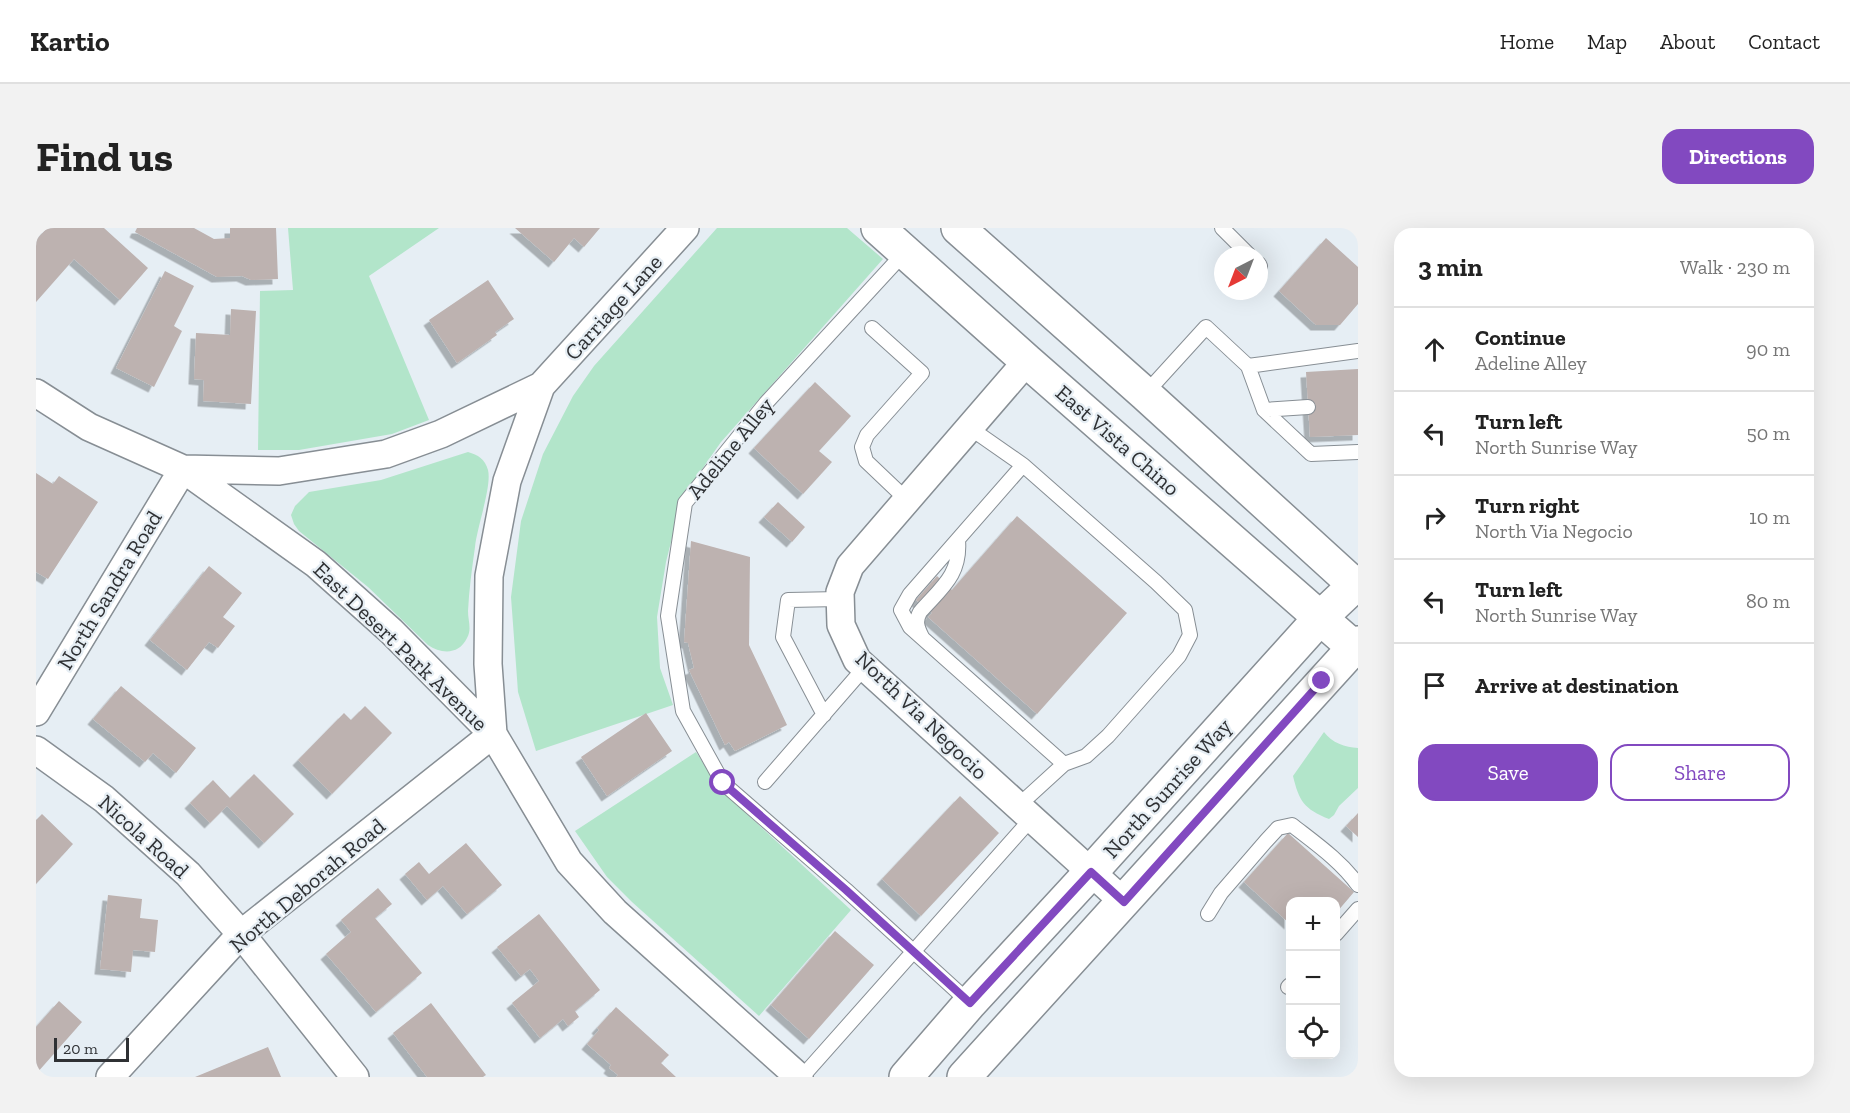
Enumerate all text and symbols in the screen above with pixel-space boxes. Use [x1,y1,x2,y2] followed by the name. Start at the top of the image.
[30,25,110,58] text: Kartio
[1500,29,1554,54] text: Home
[1587,29,1627,54] text: Map
[1660,29,1715,54] text: About
[1748,29,1820,54] text: Contact
[1662,129,1814,184] button: Directions
[36,131,173,182] text: Find us
[1214,246,1268,300] north arrow
[559,249,668,366] street label: Carriage Lane
[1418,251,1483,283] text: 3 min
[1680,255,1790,279] text: Walk · 230 m
[1475,324,1566,351] text: Continue
[1418,333,1451,366] icon: ahead
[1746,337,1790,361] text: 90 m
[1475,351,1587,375] text: Adeline Alley
[1050,379,1185,502] street label: East Vista Chino
[681,391,780,505] street label: Adeline Alley
[1475,408,1562,435] text: Turn left
[1418,417,1451,450] icon: left
[1746,421,1790,445] text: 50 m
[1475,435,1638,459] text: North Sunrise Way
[1475,492,1579,519] text: Turn right
[1418,501,1451,534] icon: right
[1749,505,1790,529] text: 10 m
[51,506,168,675] street label: North Sandra Road
[1475,519,1633,543] text: North Via Negocio
[308,556,494,737] street label: East Desert Park Avenue
[1475,576,1562,603] text: Turn left
[1418,585,1451,618] icon: left
[1746,589,1790,613] text: 80 m
[1475,603,1638,627] text: North Sunrise Way
[850,645,993,785] street label: North Via Negocio
[1308,667,1334,693] route end
[1418,669,1451,702] icon: arrive
[1475,672,1678,699] text: Arrive at destination
[1098,712,1238,864] street label: North Sunrise Way
[1418,744,1598,801] button: Save
[1610,744,1790,801] button: Share
[709,769,735,795] route start
[93,789,194,884] street label: Nicola Road
[224,812,391,958] street label: North Deborah Road
[1286,897,1340,1059] map controls
[1286,897,1340,951] button: +
[1286,951,1340,1005] button: −
[1286,1005,1340,1059] button: locate
[54,1035,129,1062] scale bar
[63,1039,98,1058] text: 20 m

